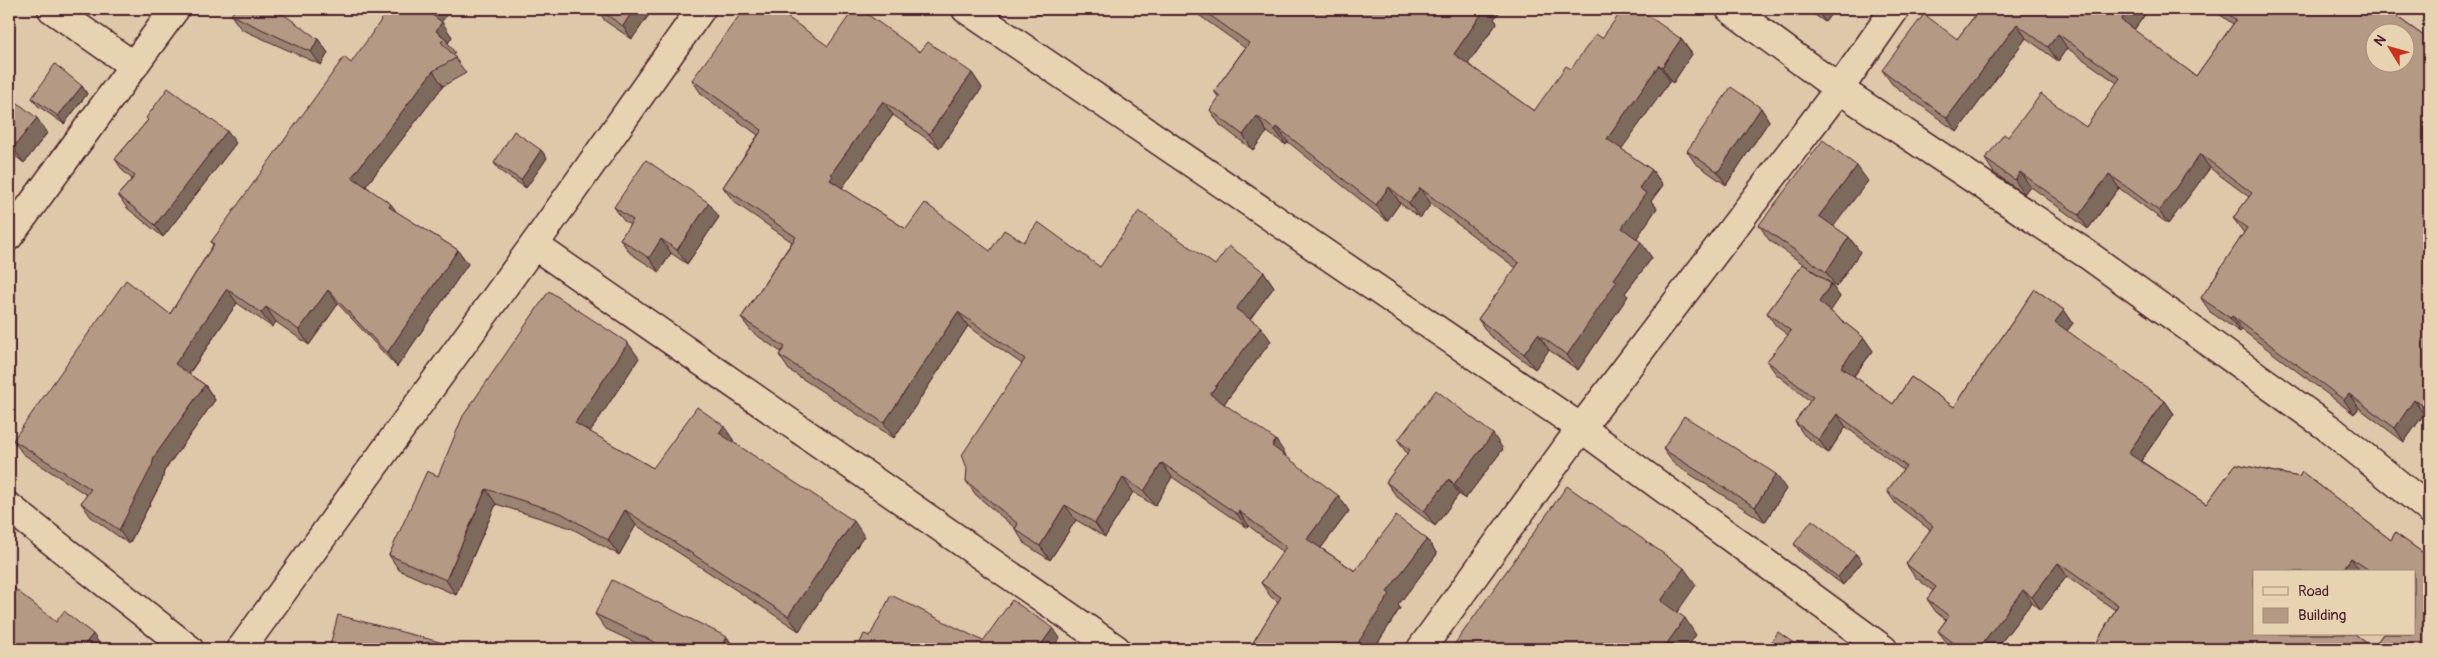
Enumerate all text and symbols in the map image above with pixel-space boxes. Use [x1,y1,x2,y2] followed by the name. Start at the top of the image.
[2366,22,2416,72] north arrow
[2370,32,2390,49] text: N
[2253,570,2416,636] legend
[2298,582,2329,601] text: Road
[2298,606,2346,625] text: Building

